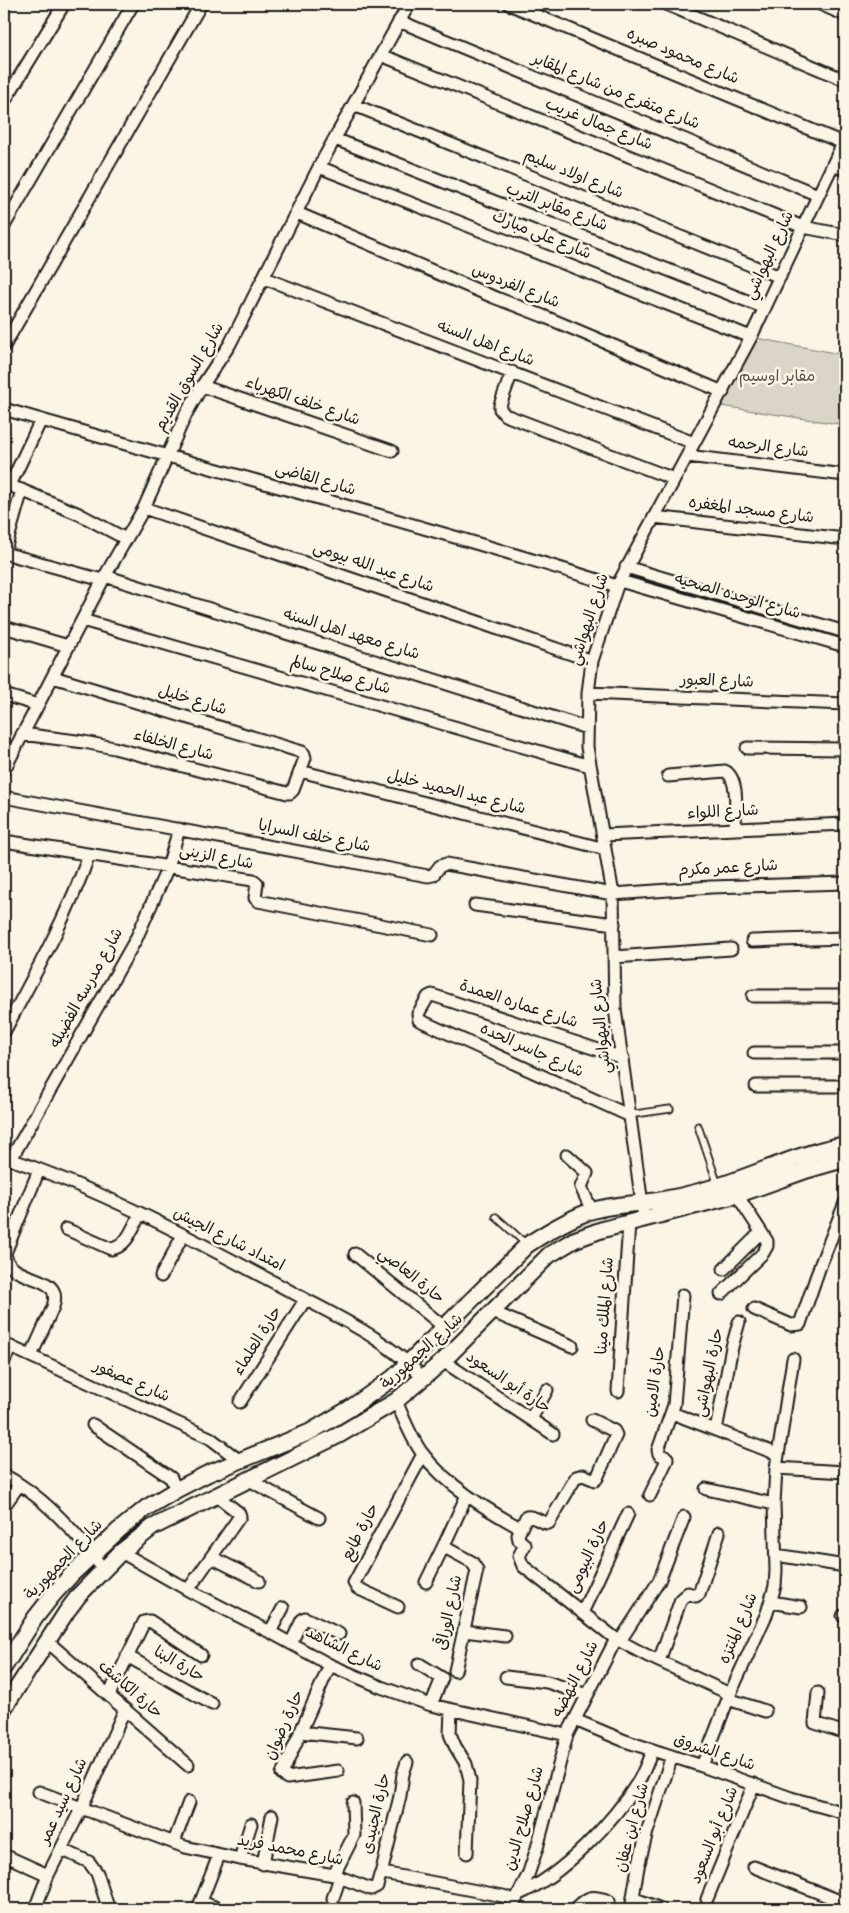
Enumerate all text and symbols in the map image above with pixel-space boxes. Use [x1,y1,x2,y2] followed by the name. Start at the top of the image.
[623,26,741,90] street label: شارع محمود صبره
[527,50,702,135] street label: شارع متفرع من شارع المقابر
[542,96,654,156] street label: شارع جمال غريب
[521,147,625,205] street label: شارع اولاد سليم
[502,181,610,237] street label: شارع مقابر الترب
[489,208,593,266] street label: شارع على مبارك
[742,209,802,304] street label: شارع البهواشي
[468,262,562,314] street label: شارع الفردوس
[434,318,536,372] street label: شارع اهل السنه
[152,320,230,436] street label: شارع السوق القديم
[739,369,815,388] park label: مقابر اوسيم
[242,374,362,432] street label: شارع خلف الكهرباء
[726,435,810,463] street label: شارع الرحمه
[273,460,357,502] street label: شارع القاضى
[687,495,815,529] street label: شارع مسجد المغفره
[310,539,436,599] street label: شارع عبد الله بيومى
[672,571,802,625] street label: شارع الوحده الصحيه
[567,572,617,669] street label: شارع البهواشي
[281,606,421,666] street label: شارع معهد اهل السنه
[288,654,392,700] street label: شارع صلاح سالم
[678,672,754,694] street label: شارع العبور
[155,683,229,721] street label: شارع خليل
[131,727,215,767] street label: شارع الخلفاء
[385,768,527,820] street label: شارع عبد الحميد خليل
[687,803,759,825] street label: شارع اللواء
[256,818,372,858] street label: شارع خلف السرايا
[177,843,255,875] street label: شارع الزينى
[678,858,778,882] street label: شارع عمر مكرم
[47,926,129,1052] street label: شارع مدرسه الفضيله
[589,977,619,1075] street label: شارع البهواشي
[456,978,580,1034] street label: شارع عماره العمدة
[476,1021,586,1083] street label: شارع جاسر الحده
[169,1205,287,1277] street label: امتداد شارع الجيش
[372,1245,447,1311] street label: حارة العاصي
[594,1257,620,1355] street label: شارع الملك مينا
[230,1304,288,1380] street label: حارة العلماء
[377,1310,468,1395] street label: شارع الجمهورية
[692,1327,730,1419] street label: حارة البهواشى
[643,1345,671,1419] street label: حارة الامين
[461,1347,554,1419] street label: حارة أبو السعود
[88,1357,172,1408] street label: شارع عصفور
[339,1501,385,1565] street label: حارة طايع
[21,1516,108,1605] street label: شارع الجمهورية
[565,1517,615,1597] street label: حارة البيومى
[430,1573,468,1652] street label: شارع الوراقى
[716,1591,764,1667] street label: شارع المنتزه
[301,1624,385,1678] street label: شارع الشاهد
[550,1638,604,1722] street label: شارع النهضه
[149,1644,207,1688] street label: حارة البنا
[93,1658,165,1724] street label: حارة الكاشف
[262,1688,310,1764] street label: حارة رضوان
[671,1731,757,1777] street label: شارع الشروق
[36,1756,93,1850] street label: شارع سيد عمر
[502,1764,550,1874] street label: شارع صلاح الدين
[359,1772,397,1856] street label: حارة الجنيدى
[613,1781,655,1875] street label: شارع ابن عفان
[686,1784,744,1887] street label: شارع أبو السعود
[235,1832,345,1872] street label: شارع محمد فريد

